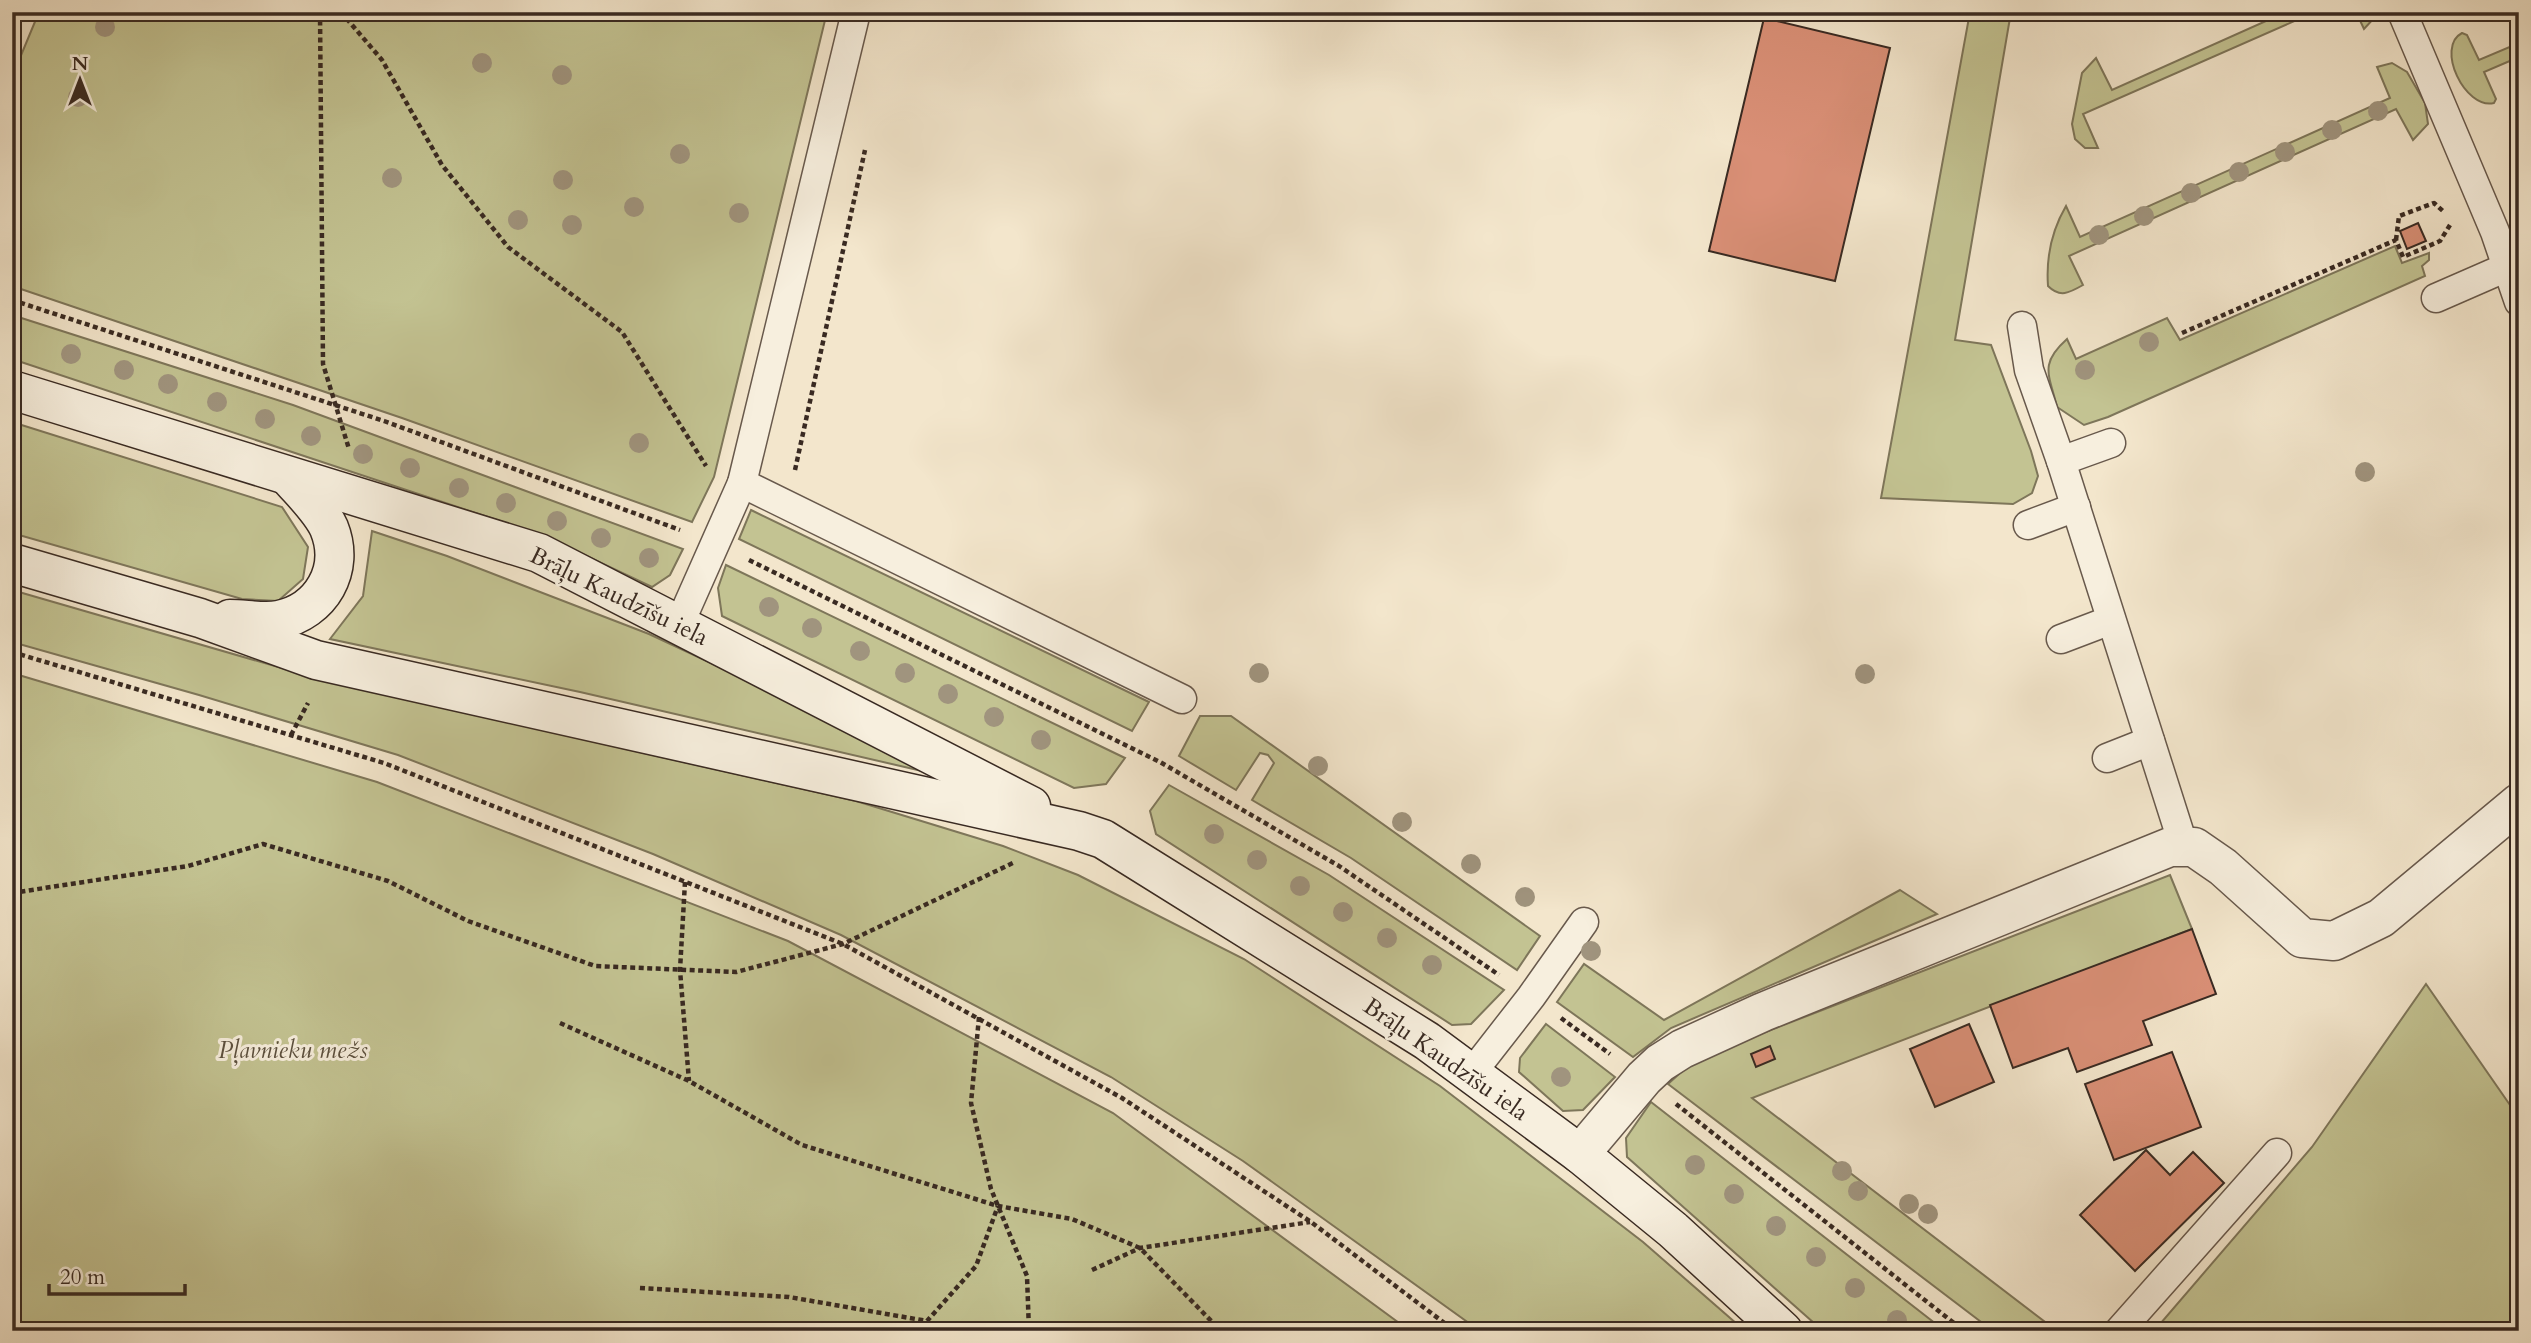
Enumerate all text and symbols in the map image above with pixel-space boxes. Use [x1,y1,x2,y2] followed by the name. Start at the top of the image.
[46,46,116,116] north arrow
[72,51,89,77] text: N
[524,539,714,654] street label: Brāļu Kaudzīšu iela
[1356,990,1535,1129] street label: Brāļu Kaudzīšu iela
[218,1034,368,1067] park label: Pļavnieku mežs
[49,1252,186,1296] scale bar
[60,1263,105,1292] text: 20 m

